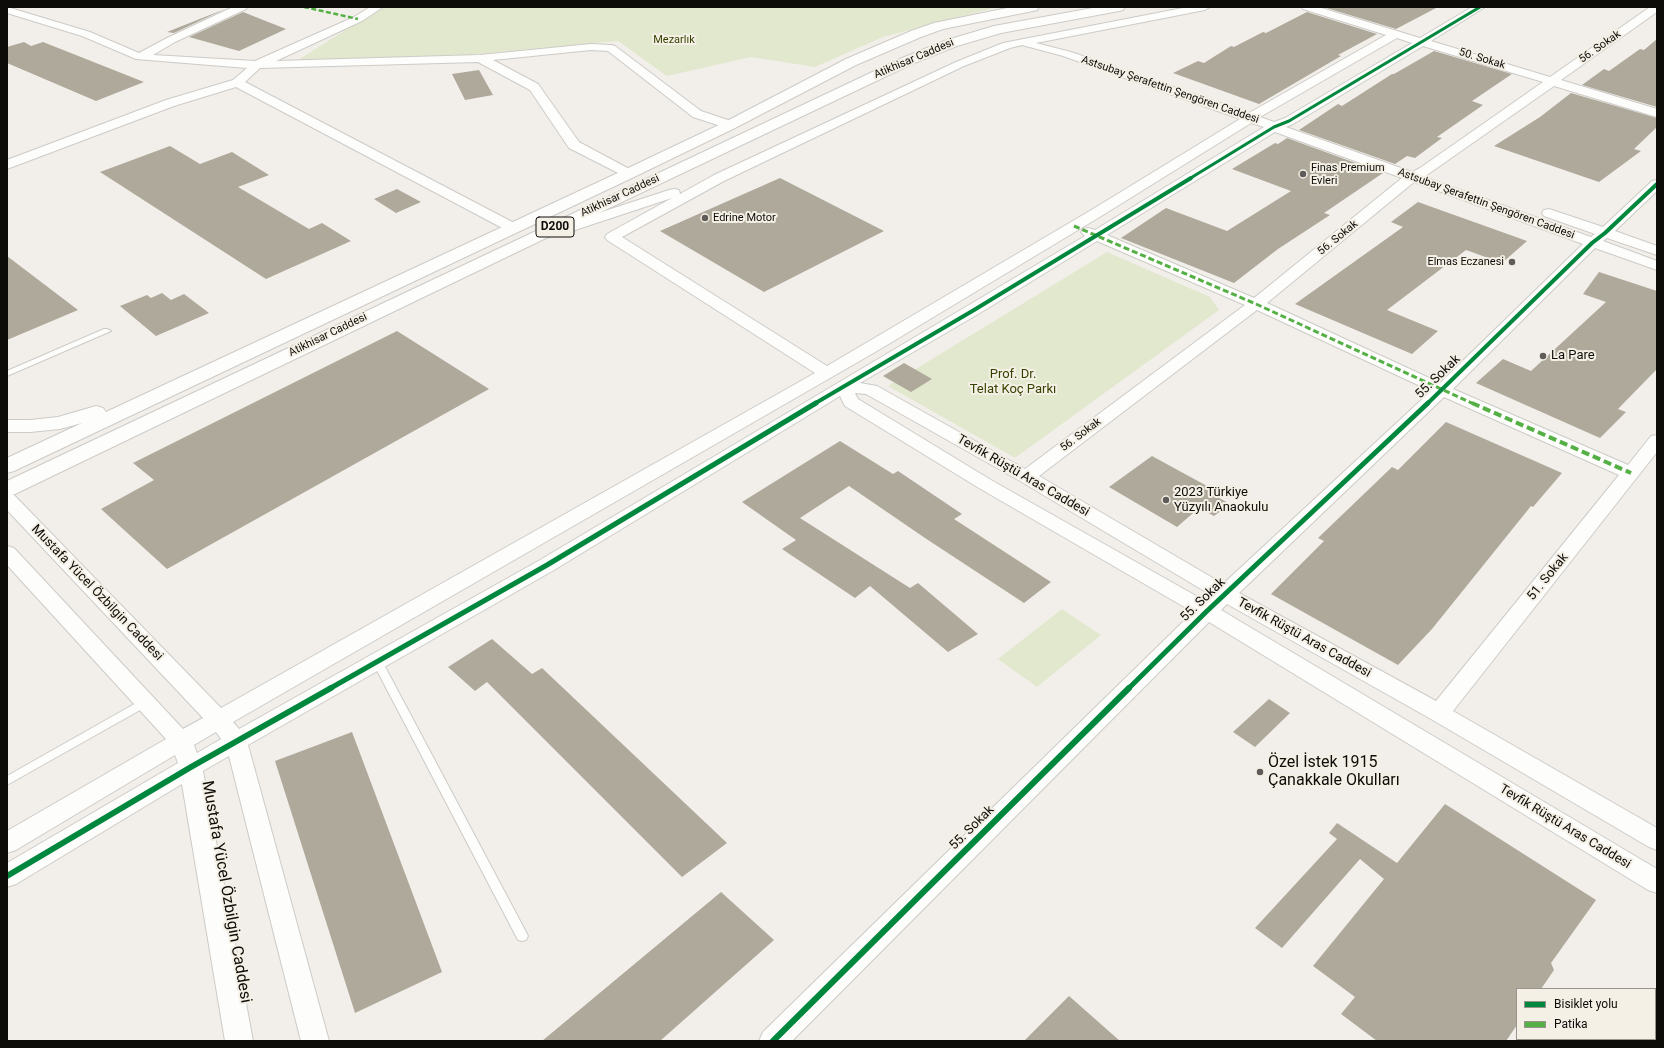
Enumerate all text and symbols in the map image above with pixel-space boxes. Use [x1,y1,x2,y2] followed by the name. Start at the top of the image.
[1577,28,1623,66] street label: 56. Sokak
[653,33,695,47] park label: Mezarlık
[872,36,956,82] street label: Atikhisar Caddesi
[1457,46,1507,72] street label: 50. Sokak
[1079,53,1261,127] street label: Astsubay Şerafettin Şengören Caddesi
[1311,161,1385,187] place label: Finas Premium Evleri
[1396,166,1576,242] street label: Astsubay Şerafettin Şengören Caddesi
[1298,169,1308,179] marker: Finas Premium Evleri
[578,172,662,220] street label: Atikhisar Caddesi
[713,211,776,225] place label: Edrine Motor
[700,213,710,223] marker: Edrine Motor
[536,217,574,237] road number: D200
[1315,218,1361,258] street label: 56. Sokak
[1427,255,1504,269] place label: Elmas Eczanesi
[1507,257,1517,267] marker: Elmas Eczanesi
[287,310,369,360] street label: Atikhisar Caddesi
[1551,348,1595,364] place label: La Pare
[1538,351,1548,361] marker: La Pare
[1412,352,1464,402] street label: 55. Sokak
[970,367,1056,398] park label: Prof. Dr. Telat Koç Parkı
[1058,415,1104,455] street label: 56. Sokak
[954,432,1092,520] street label: Tevfik Rüştü Aras Caddesi
[1174,485,1268,516] place label: 2023 Türkiye Yüzyılı Anaokulu
[1161,495,1171,505] marker: 2023 Türkiye Yüzyılı Anaokulu
[28,522,166,664] street label: Mustafa Yücel Özbilgin Caddesi
[1524,550,1572,604] street label: 51. Sokak
[1177,575,1229,625] street label: 55. Sokak
[1234,595,1374,681] street label: Tevfik Rüştü Aras Caddesi
[1268,753,1400,791] place label: Özel İstek 1915 Çanakkale Okulları
[1255,767,1265,777] marker: Özel İstek 1915 Çanakkale Okulları
[197,779,255,1005] street label: Mustafa Yücel Özbilgin Caddesi
[1497,782,1633,872] street label: Tevfik Rüştü Aras Caddesi
[946,802,998,854] street label: 55. Sokak
[1516,988,1656,1040] legend
[1554,997,1618,1011] text: Bisiklet yolu
[1554,1017,1588,1031] text: Patika

